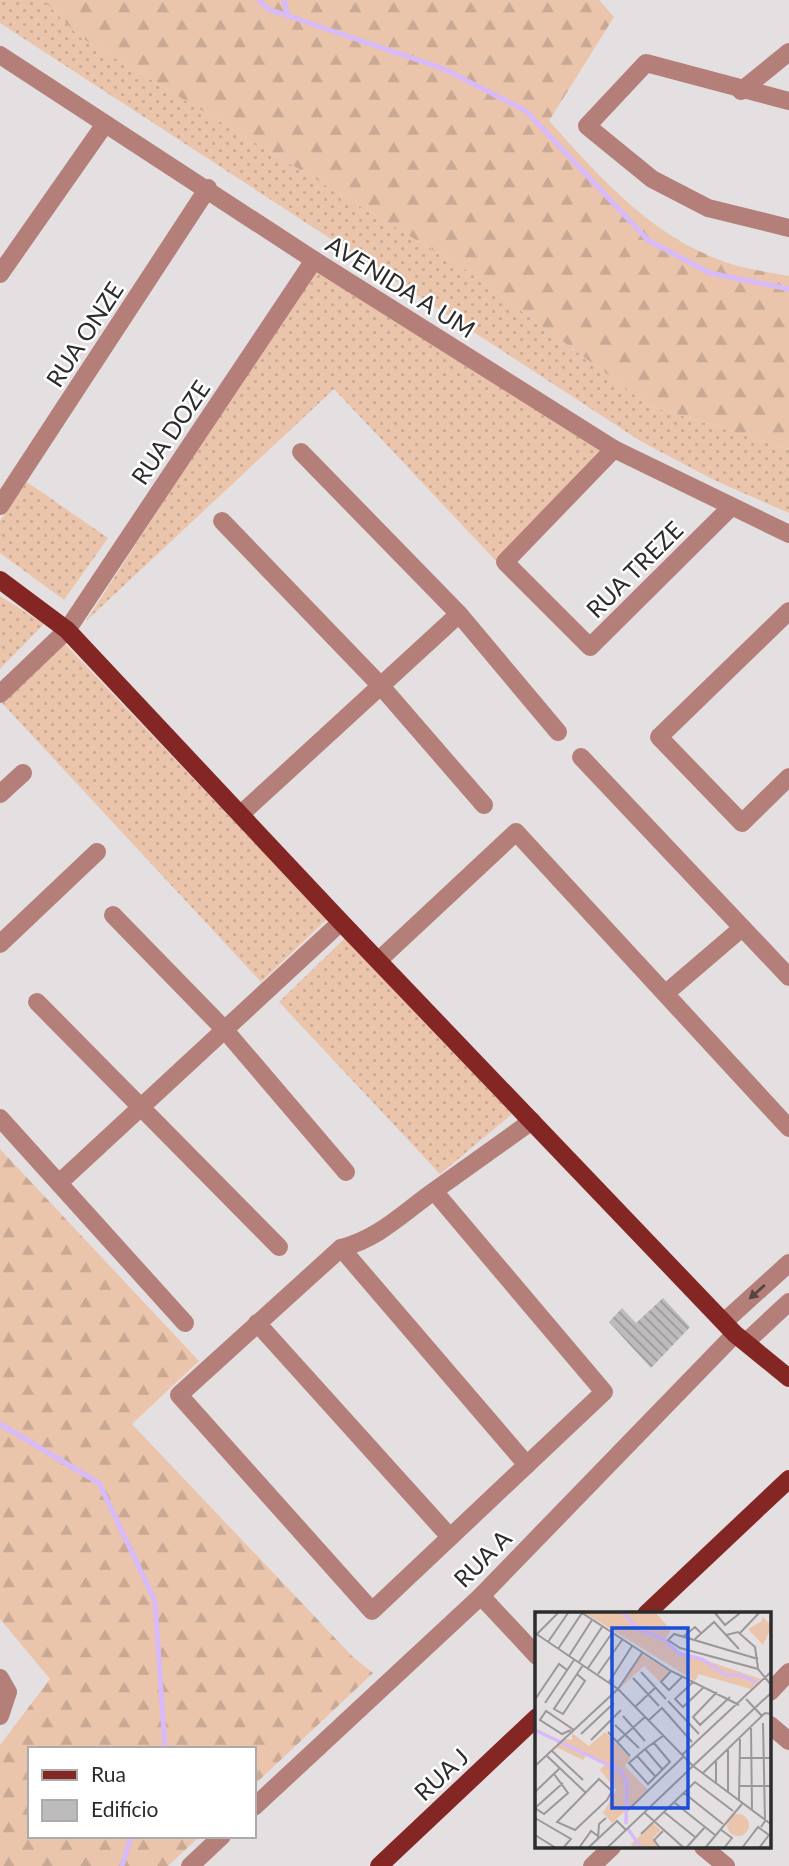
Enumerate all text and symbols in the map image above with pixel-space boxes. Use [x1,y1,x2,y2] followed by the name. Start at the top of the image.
[321,229,481,343] street label: AVENIDA A UM
[39,276,129,392] street label: RUA ONZE
[125,374,215,490] street label: RUA DOZE
[580,515,688,623] street label: RUA TREZE
[748,1284,765,1300] one-way arrow
[447,1523,517,1593] street label: RUA A
[535,1612,772,1848] inset map
[408,1742,474,1806] street label: RUA J
[28,1747,256,1838] legend
[91,1761,126,1786] text: Rua
[91,1796,159,1821] text: Edifício

